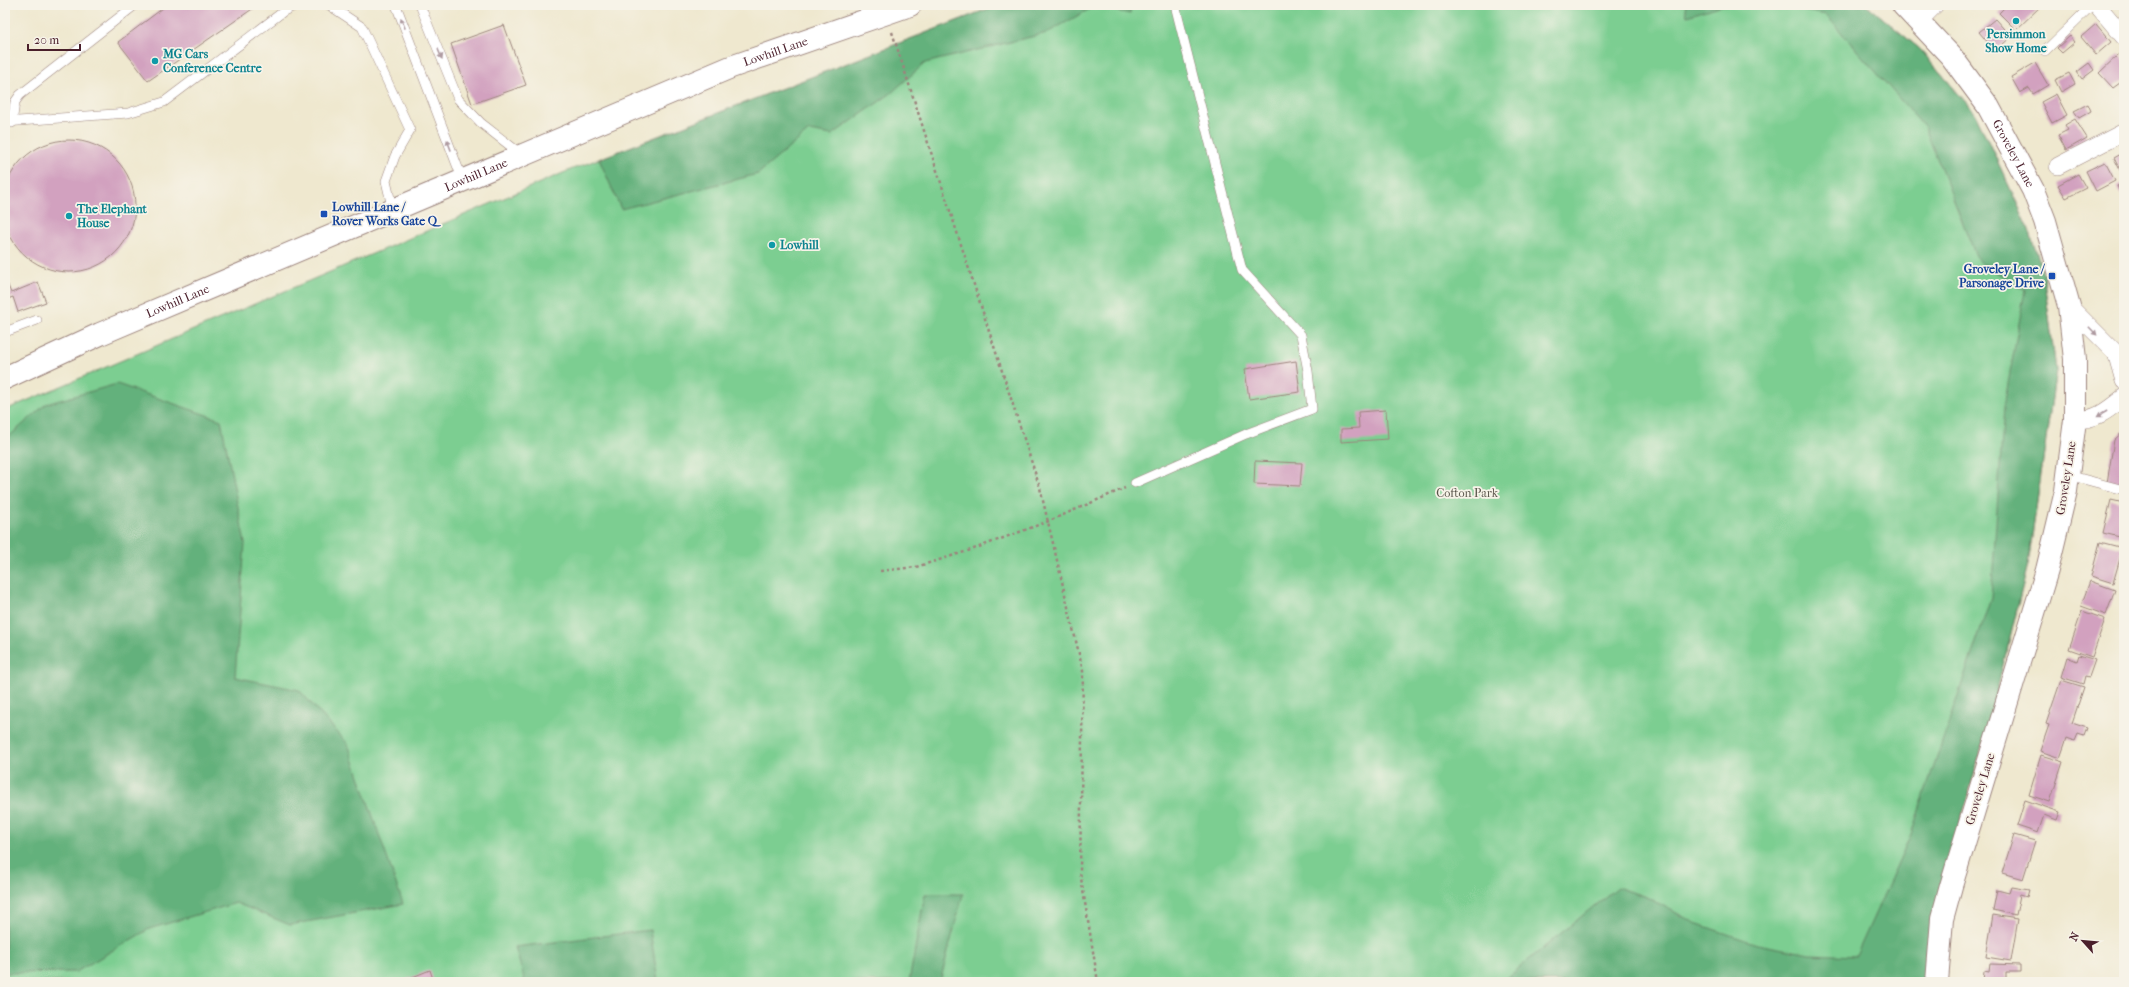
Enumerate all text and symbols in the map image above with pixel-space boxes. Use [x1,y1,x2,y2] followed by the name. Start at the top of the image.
[2011,16,2021,26] marker: Persimmon Show Home
[400,17,406,29] one-way arrow
[28,26,80,52] scale bar
[1985,27,2047,55] place label: Persimmon Show Home
[34,33,59,47] text: 20 m
[742,34,810,69] street label: Lowhill Lane
[162,47,262,75] place label: MG Cars Conference Centre
[437,49,443,61] one-way arrow
[150,56,160,66] marker: MG Cars Conference Centre
[1990,117,2037,190] street label: Groveley Lane
[446,138,452,150] one-way arrow
[442,155,510,194] street label: Lowhill Lane
[332,200,442,228] place label: Lowhill Lane / Rover Works Gate Q
[76,202,148,230] place label: The Elephant House
[319,209,329,219] marker: Lowhill Lane / Rover Works Gate Q
[64,211,74,221] marker: The Elephant House
[780,238,820,252] place label: Lowhill
[767,240,777,250] marker: Lowhill
[1959,262,2046,291] place label: Groveley Lane / Parsonage Drive
[2047,271,2057,281] marker: Groveley Lane / Parsonage Drive
[144,282,211,321] street label: Lowhill Lane
[2088,326,2098,336] one-way arrow
[2096,410,2107,417] one-way arrow
[2053,440,2079,516] street label: Groveley Lane
[1436,486,1499,500] park label: Cofton Park
[1962,751,1998,827] street label: Groveley Lane
[2063,921,2103,961] north arrow
[2067,929,2083,943] text: N

